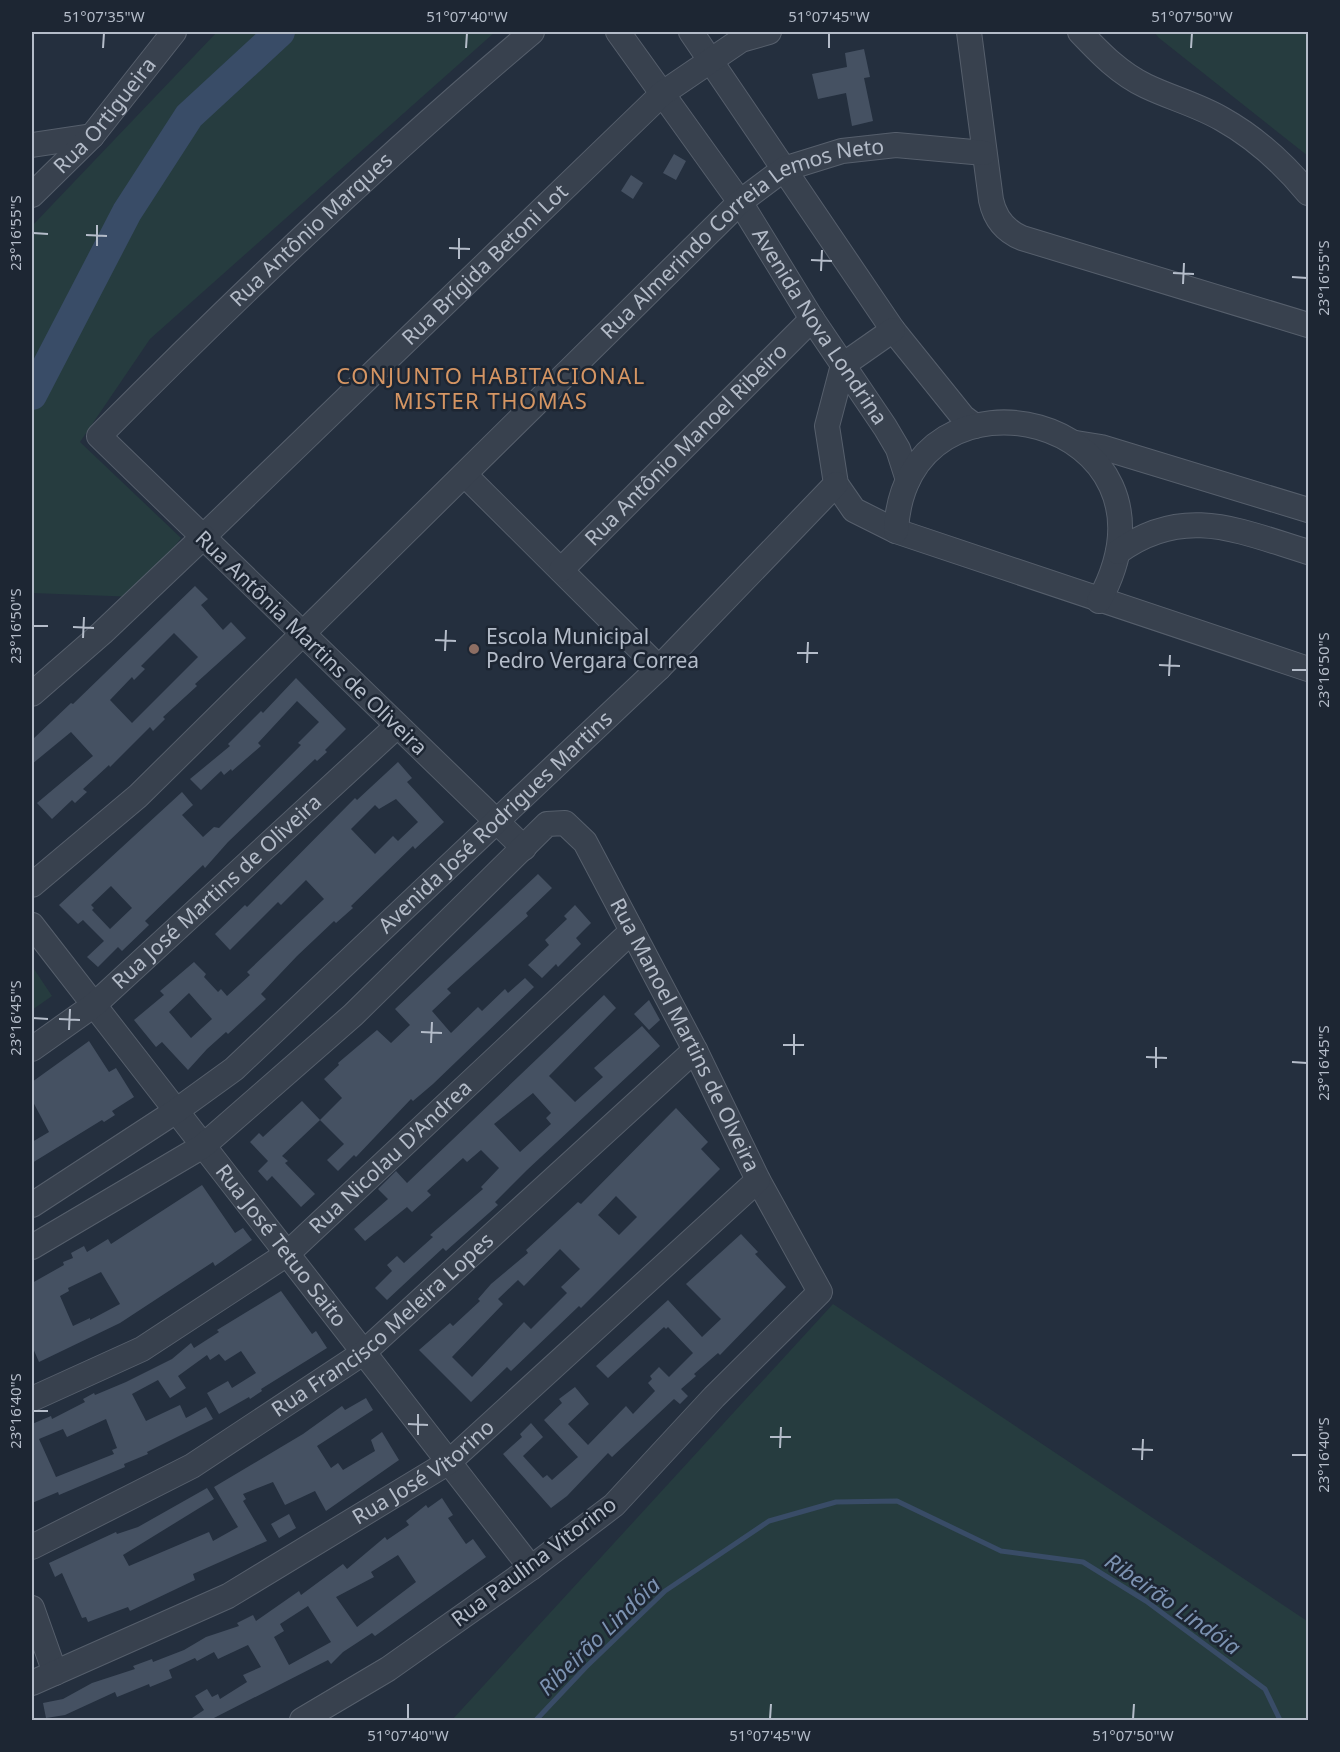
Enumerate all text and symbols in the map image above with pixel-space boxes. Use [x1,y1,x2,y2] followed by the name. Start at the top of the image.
[63,6,145,26] text: 51°07'35"W
[426,6,508,26] text: 51°07'40"W
[788,6,870,26] text: 51°07'45"W
[1151,6,1233,26] text: 51°07'50"W
[47,51,162,179] street label: Rua Ortigueira
[594,131,885,345] street label: Rua Almerindo Correia Lemos Neto
[223,146,398,312] street label: Rua Antônio Marques
[395,177,574,351] street label: Rua Brígida Betoni Lot
[5,195,25,271] text: 23°16'55"S
[746,222,894,430] street label: Avenida Nova Londrina
[1313,240,1333,316] text: 23°16'55"S
[578,337,793,551] street label: Rua Antônio Manoel Ribeiro
[336,360,646,415] district label: CONJUNTO HABITACIONAL MISTER THOMAS
[190,524,434,761] street label: Rua Antônia Martins de Oliveira
[5,588,25,664] text: 23°16'50"S
[486,622,699,674] place label: Escola Municipal Pedro Vergara Correa
[1313,632,1333,708] text: 23°16'50"S
[467,642,481,656] marker: Escola Municipal Pedro Vergara Correa
[372,704,618,939] street label: Avenida José Rodrigues Martins
[105,787,327,995] street label: Rua José Martins de Oliveira
[604,893,767,1176] street label: Rua Manoel Martins de Olveira
[5,980,25,1056] text: 23°16'45"S
[1313,1025,1333,1101] text: 23°16'45"S
[303,1073,477,1239] street label: Rua Nicolau D'Andrea
[210,1158,354,1332] street label: Rua José Tetuo Saito
[266,1226,499,1423] street label: Rua Francisco Meleira Lopes
[5,1373,25,1449] text: 23°16'40"S
[347,1413,500,1530] street label: Rua José Vitorino
[1313,1417,1333,1493] text: 23°16'40"S
[445,1490,622,1633] street label: Rua Paulina Vitorino
[1100,1545,1248,1661] water label: Ribeirão Lindóia
[531,1569,666,1701] water label: Ribeirão Lindóia
[367,1725,449,1745] text: 51°07'40"W
[729,1725,811,1745] text: 51°07'45"W
[1092,1725,1174,1745] text: 51°07'50"W

